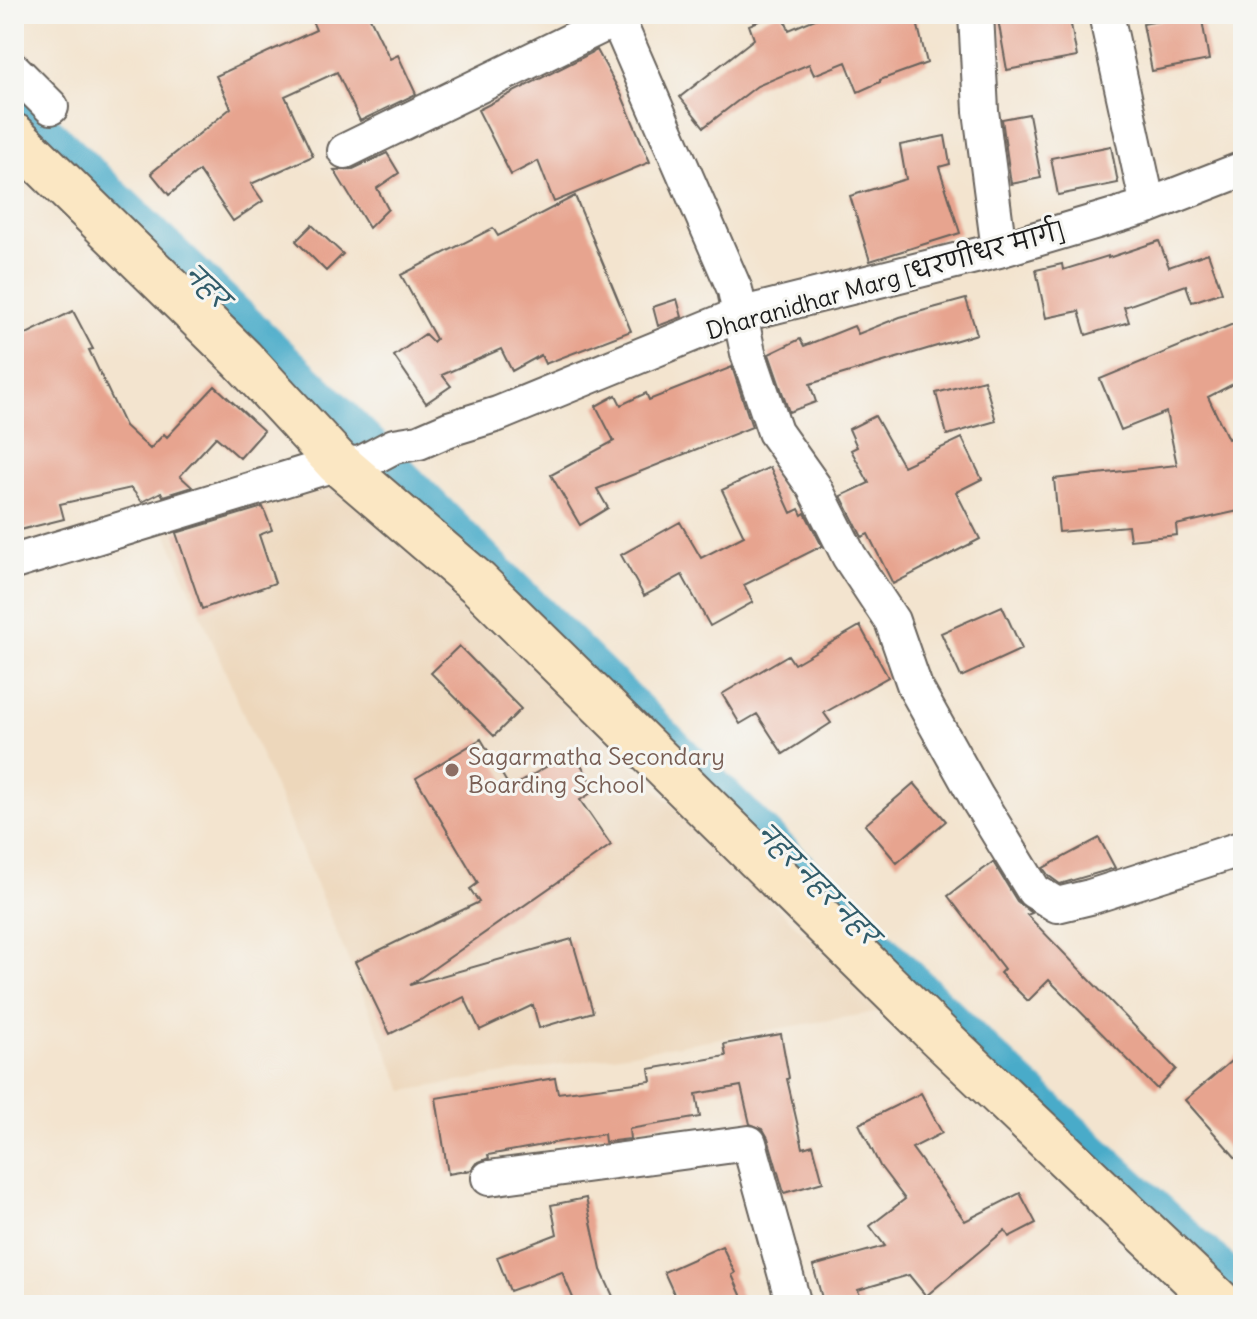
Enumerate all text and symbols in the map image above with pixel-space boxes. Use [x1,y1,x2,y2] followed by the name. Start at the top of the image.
[702,213,1067,346] street label: Dharanidhar Marg [धरणीधर मार्ग]
[178,257,241,320] water label: नहर
[468,741,725,799] place label: Sagarmatha Secondary Boarding School
[443,761,461,779] marker: Sagarmatha Secondary Boarding School
[751,817,890,956] water label: नहर नहर नहर

